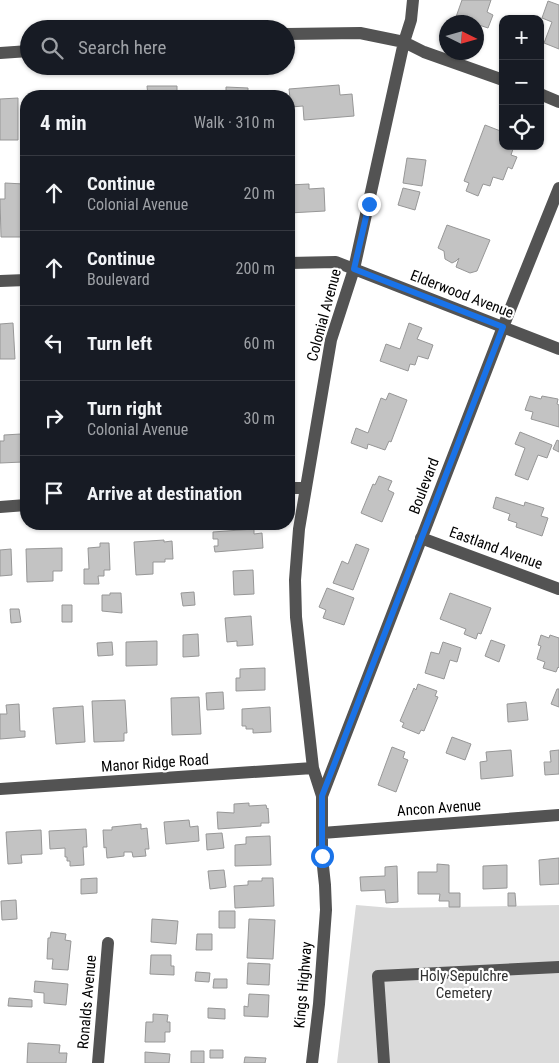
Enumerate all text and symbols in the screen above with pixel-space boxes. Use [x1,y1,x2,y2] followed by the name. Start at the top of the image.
[439,15,484,60] north arrow
[499,15,544,150] map controls
[499,15,544,60] button: +
[20,20,295,75] search box
[38,34,66,62] icon: search
[78,36,166,59] text: Search here
[499,60,544,105] button: −
[499,105,544,150] button: locate
[40,111,87,135] text: 4 min
[194,113,275,132] text: Walk · 310 m
[87,172,155,195] text: Continue
[40,179,68,207] icon: ahead
[243,184,275,203] text: 20 m
[358,193,381,216] route end
[87,195,188,214] text: Colonial Avenue
[87,247,155,270] text: Continue
[40,254,68,282] icon: ahead
[236,259,275,278] text: 200 m
[408,266,516,322] street label: Elderwood Avenue
[303,267,345,363] street label: Colonial Avenue
[87,270,150,289] text: Boulevard
[40,329,68,357] icon: left
[87,332,152,355] text: Turn left
[243,334,275,353] text: 60 m
[87,397,162,420] text: Turn right
[40,404,68,432] icon: right
[243,409,275,428] text: 30 m
[87,420,188,439] text: Colonial Avenue
[405,455,443,517] street label: Boulevard
[40,479,68,507] icon: arrive
[87,482,242,505] text: Arrive at destination
[447,523,545,573] street label: Eastland Avenue
[100,750,210,776] street label: Manor Ridge Road
[396,796,482,820] street label: Ancon Avenue
[311,845,334,868] route start
[290,941,316,1029] street label: Kings Highway
[74,954,100,1050] street label: Ronalds Avenue
[420,967,508,1002] park label: Holy Sepulchre Cemetery

